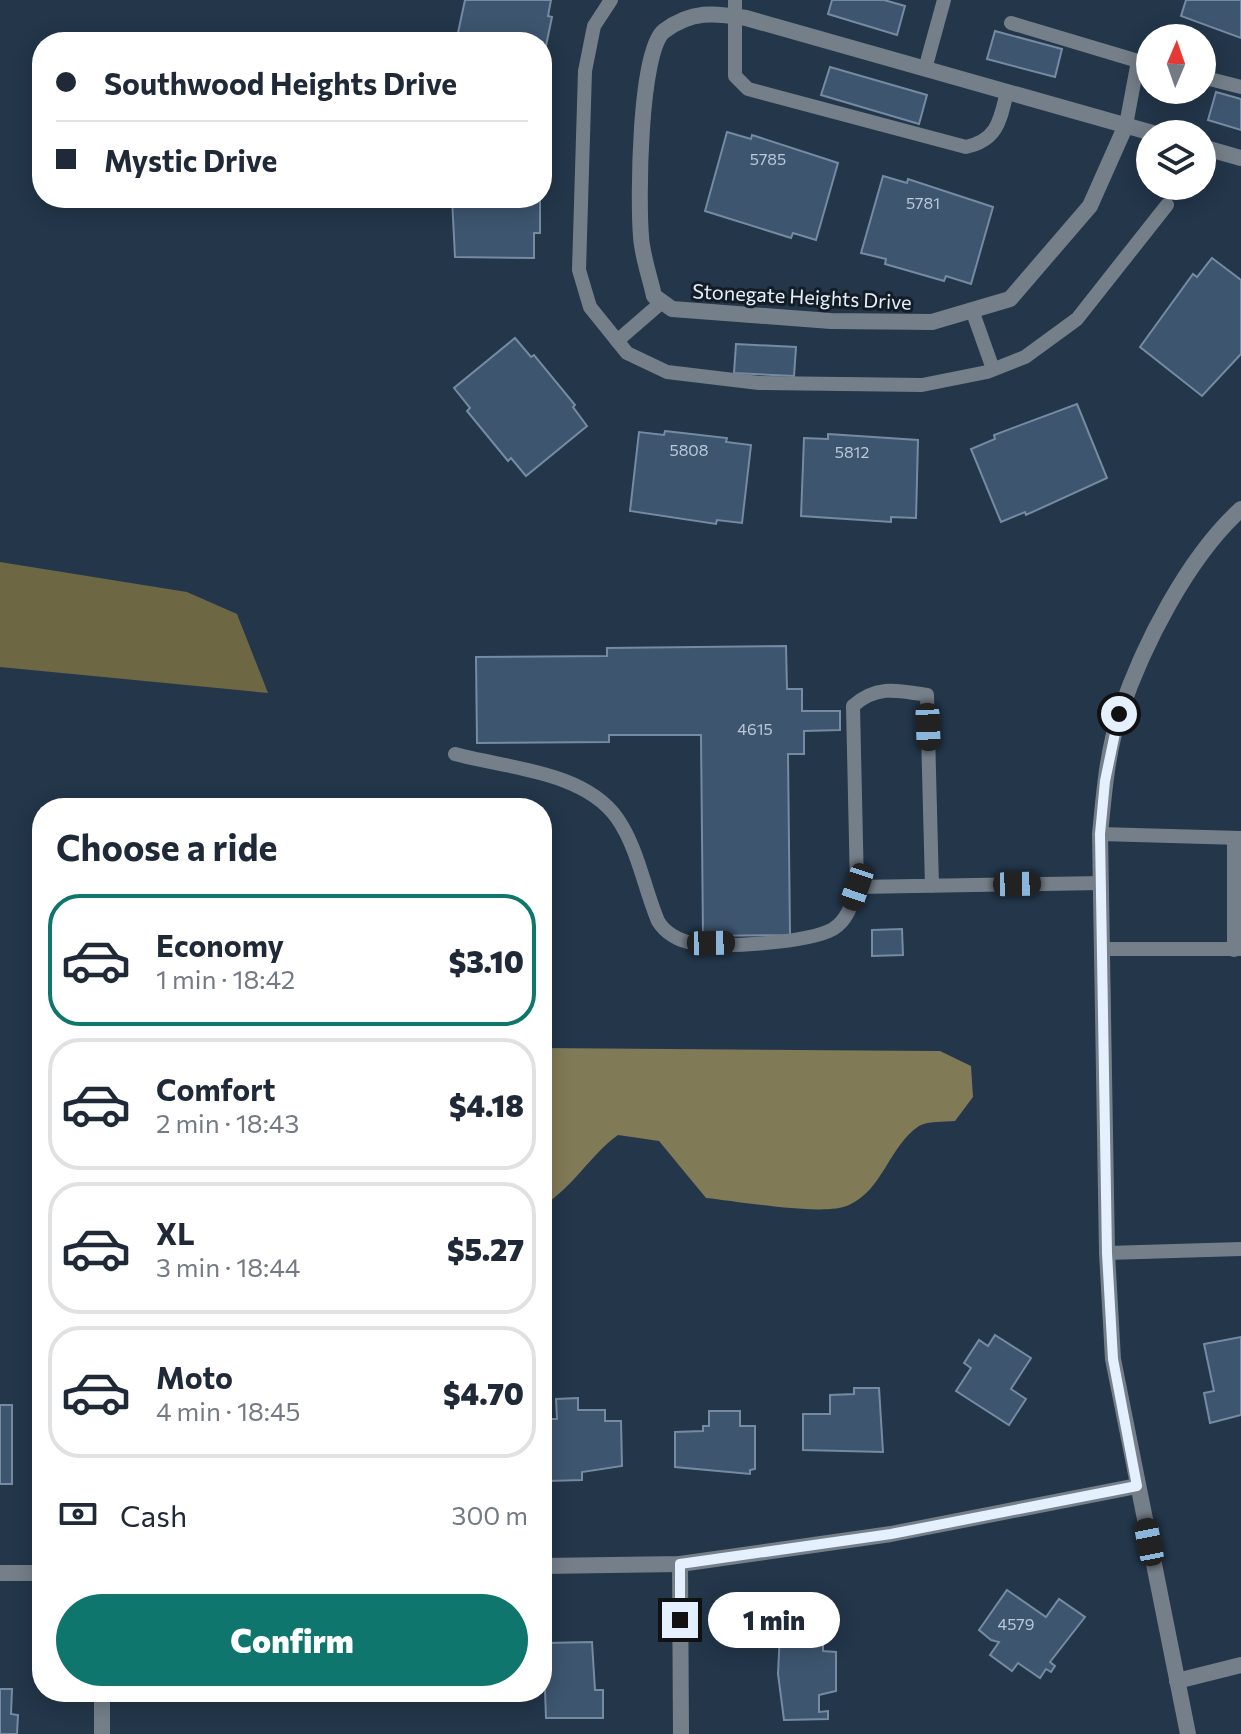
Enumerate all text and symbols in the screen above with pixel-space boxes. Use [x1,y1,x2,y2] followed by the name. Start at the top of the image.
[1136,24,1216,104] north arrow
[1136,24,1216,200] map controls
[104,64,457,101] text: Southwood Heights Drive
[1136,120,1216,200] button: layers
[104,141,277,178] text: Mystic Drive
[750,149,786,168] house number: 5785
[906,193,940,212] house number: 5781
[692,278,912,314] street label: Stonegate Heights Drive
[669,440,709,459] house number: 5808
[835,442,869,461] house number: 5812
[1101,696,1137,732] route start
[915,703,941,751] car
[737,719,773,738] house number: 4615
[56,824,277,868] text: Choose a ride
[838,860,876,914] car
[993,872,1041,896] car
[60,924,132,996] icon: car
[156,926,284,963] text: Economy
[687,931,735,955] car
[449,942,524,979] text: $3.10
[156,963,295,994] text: 1 min · 18:42
[60,1068,132,1140] icon: car
[156,1070,275,1107] text: Comfort
[449,1086,524,1123] text: $4.18
[156,1107,299,1138] text: 2 min · 18:43
[60,1212,132,1284] icon: car
[156,1214,195,1251] text: XL
[447,1230,524,1267] text: $5.27
[156,1251,300,1282] text: 3 min · 18:44
[60,1356,132,1428] icon: car
[156,1358,233,1395] text: Moto
[443,1374,524,1411] text: $4.70
[156,1395,301,1426] text: 4 min · 18:45
[56,1492,100,1536] icon: cash
[120,1496,187,1533] text: Cash
[452,1499,528,1530] text: 300 m
[1133,1516,1165,1568] car
[708,1592,840,1648] callout: 1 min
[56,1594,528,1686] button: Confirm
[662,1602,698,1638] route end
[743,1604,805,1635] text: 1 min
[998,1614,1034,1633] house number: 4579

